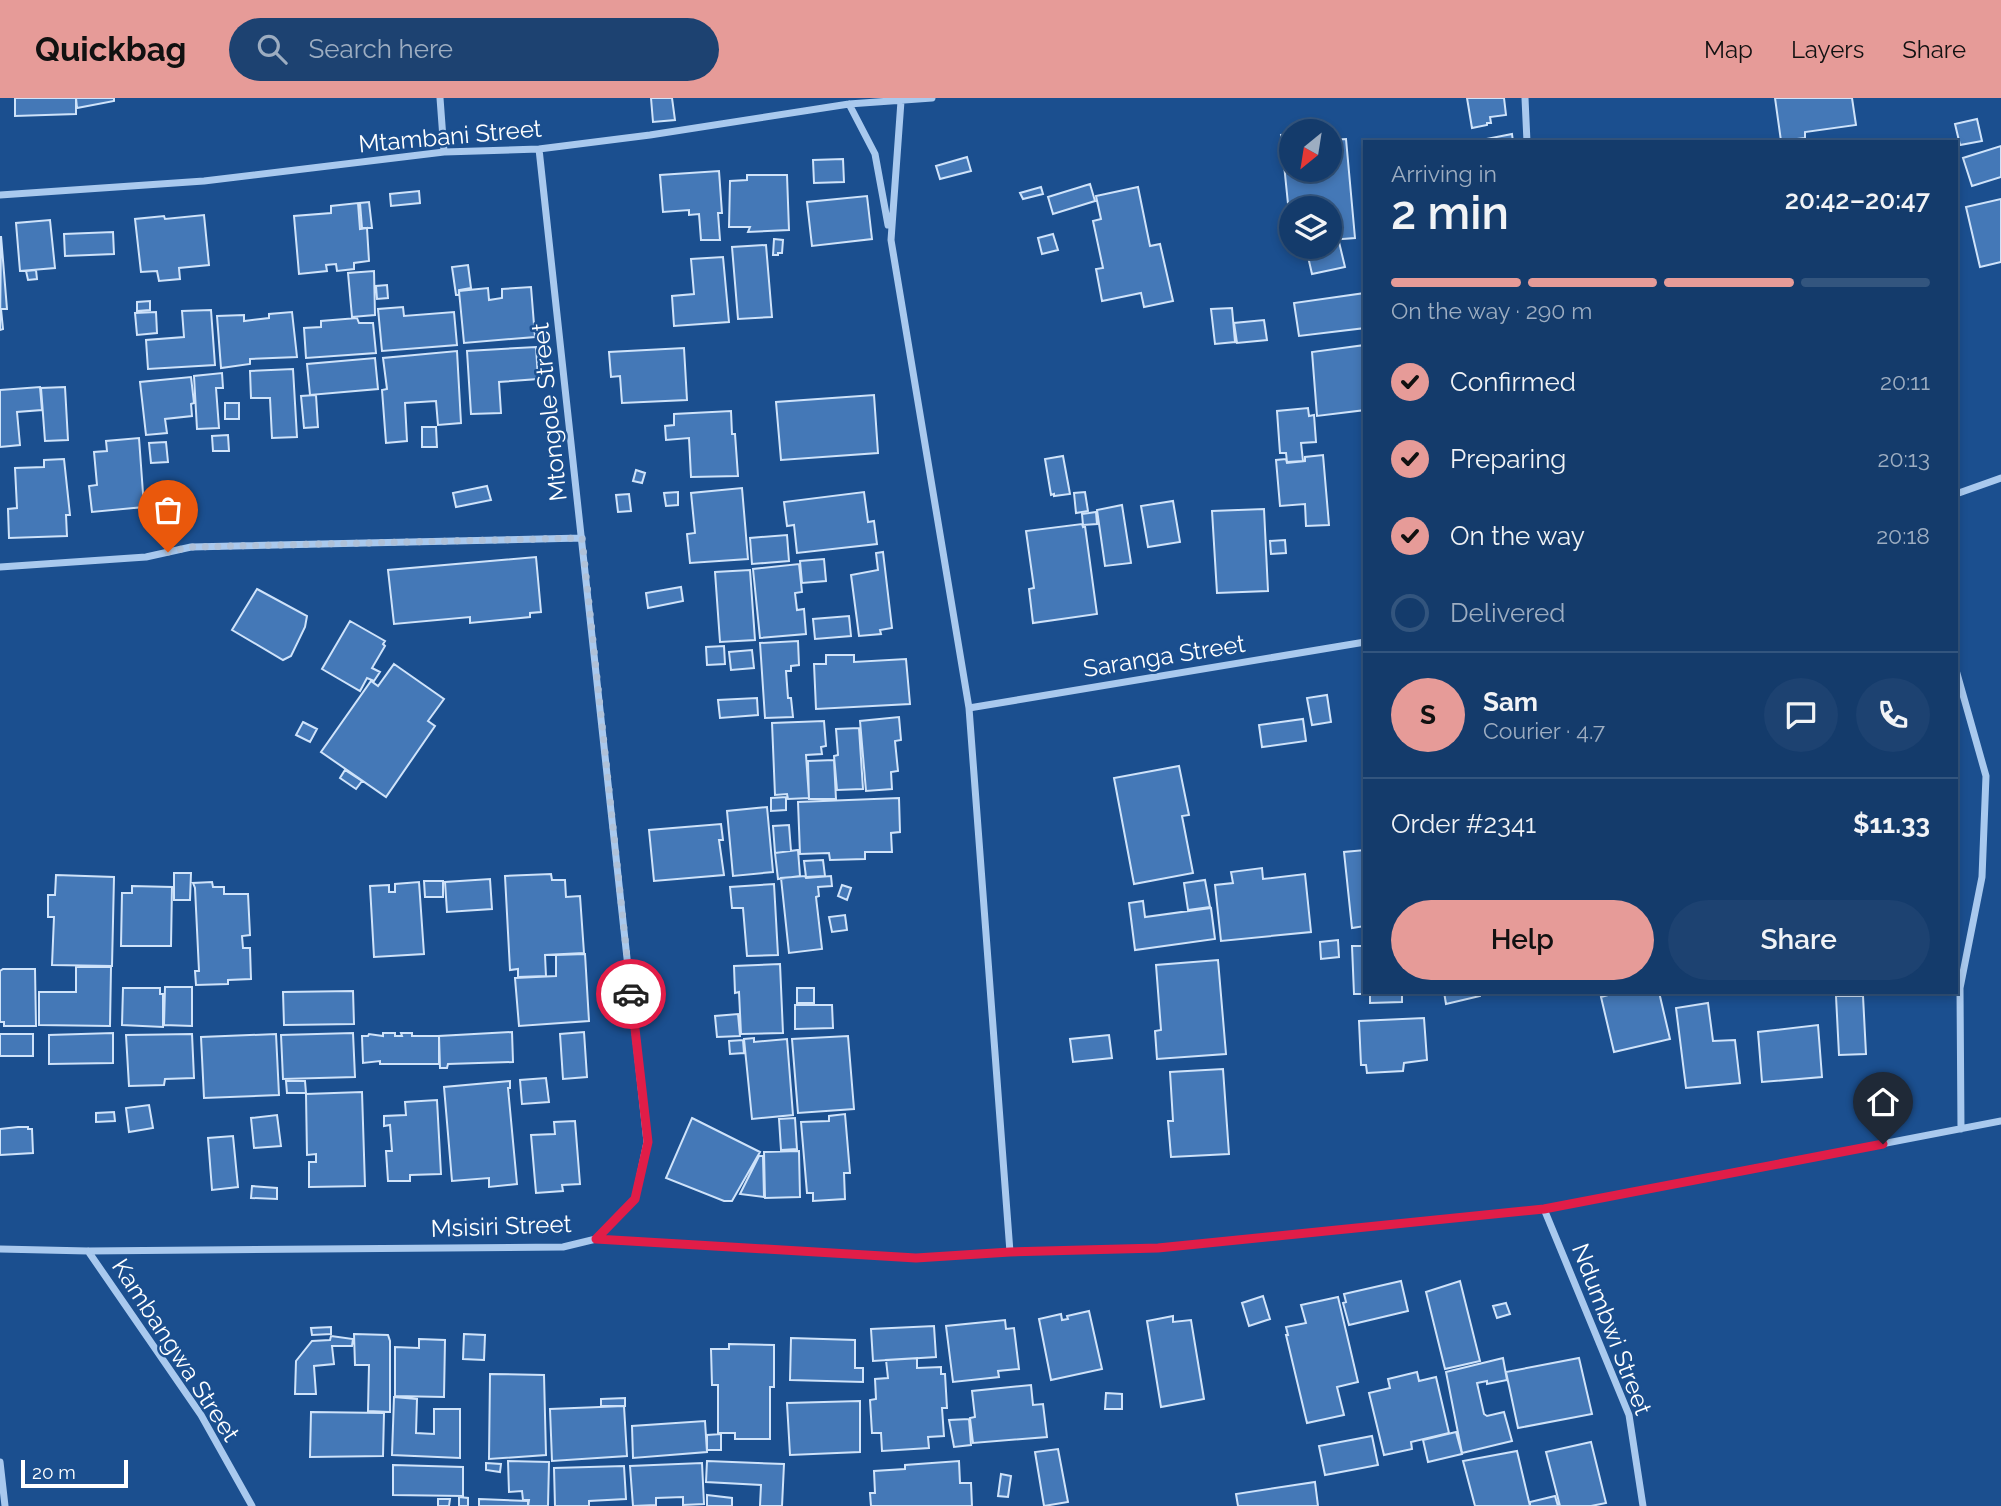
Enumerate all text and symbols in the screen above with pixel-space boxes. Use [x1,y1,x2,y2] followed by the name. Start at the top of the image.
[229,18,719,81] search box
[35,30,187,69] text: Quickbag
[253,30,291,68] icon: search
[309,34,453,64] text: Search here
[1704,35,1753,64] text: Map
[1791,35,1864,64] text: Layers
[1902,35,1966,64] text: Share
[357,114,543,158] street label: Mtambani Street
[1279,119,1342,182] north arrow
[1279,119,1342,259] map controls
[1391,160,1497,187] text: Arriving in
[1785,185,1930,215] text: 20:42–20:47
[1391,186,1509,240] text: 2 min
[1279,196,1342,259] button: layers
[1391,297,1592,324] text: On the way · 290 m
[525,321,573,503] street label: Mtongole Street
[1391,363,1429,401] icon: check
[1450,367,1576,397] text: Confirmed
[1880,368,1930,395] text: 20:11
[1391,440,1429,478] icon: check
[1450,444,1566,474] text: Preparing
[1877,445,1930,472] text: 20:13
[138,480,198,552] pin
[149,491,187,529] icon: bag
[1391,517,1429,555] icon: check
[1450,521,1585,551] text: On the way
[1876,522,1930,549] text: 20:18
[1450,598,1565,628] text: Delivered
[1081,629,1247,683] street label: Saranga Street
[1764,678,1838,752] button: chat
[1856,678,1930,752] button: phone
[1483,687,1538,717] text: Sam
[1420,700,1436,730] text: S
[1483,717,1605,744] text: Courier · 4.7
[1391,809,1536,839] text: Order #2341
[1853,809,1930,839] text: $11.33
[1391,900,1654,980] button: Help
[1668,900,1930,980] button: Share
[596,959,666,1029] courier
[612,975,650,1013] icon: car
[1853,1072,1913,1144] pin
[1864,1083,1902,1121] icon: home
[430,1209,572,1243] street label: Msisiri Street
[1566,1239,1658,1419] street label: Ndumbwi Street
[106,1253,246,1447] street label: Kambangwa Street
[21,1457,128,1489] scale bar
[32,1461,76,1483] text: 20 m

